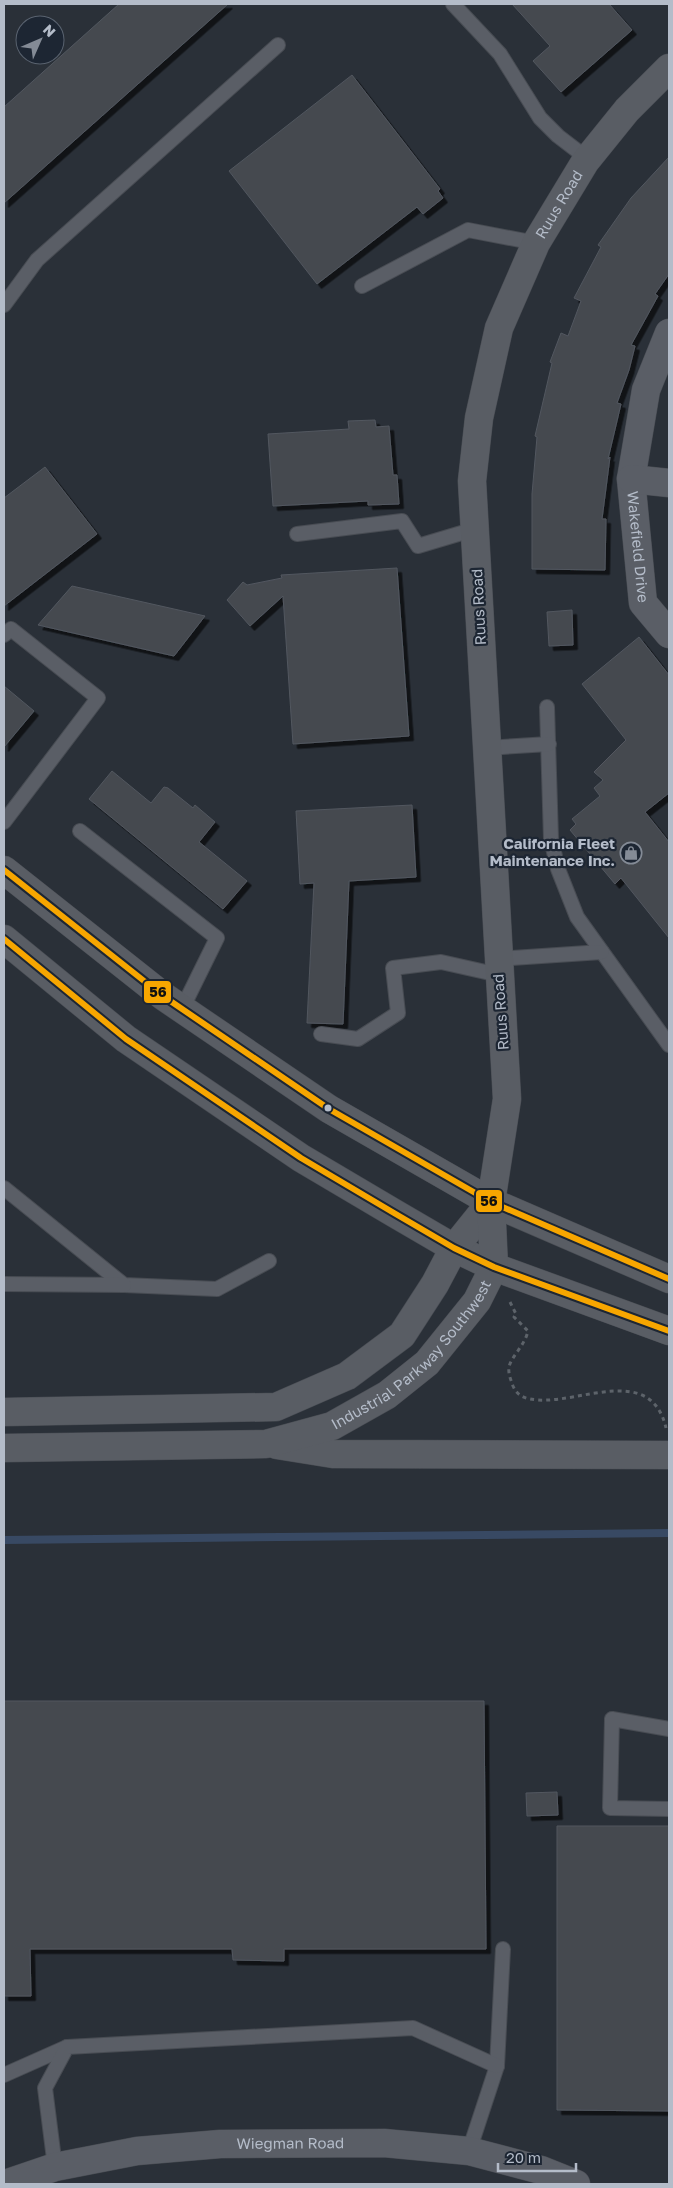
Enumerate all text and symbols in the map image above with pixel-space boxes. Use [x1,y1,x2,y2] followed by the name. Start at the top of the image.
[15,15,65,65] north arrow
[40,21,59,40] text: N
[531,167,586,241] street label: Ruus Road
[624,490,653,604] street label: Wakefield Drive
[467,568,489,646] street label: Ruus Road
[489,834,615,869] place label: California Fleet Maintenance Inc.
[619,841,643,865] shop icon: California Fleet Maintenance Inc.
[488,973,512,1051] street label: Ruus Road
[143,980,172,1004] line badge: 56
[149,983,167,1000] text: 56
[323,1103,333,1113] unlabelled marker
[475,1189,503,1213] line badge: 56
[480,1192,498,1209] text: 56
[328,1277,494,1433] street label: Industrial Parkway Southwest
[236,2133,344,2152] street label: Wiegman Road
[498,2140,576,2172] scale bar
[506,2148,541,2166] text: 20 m

